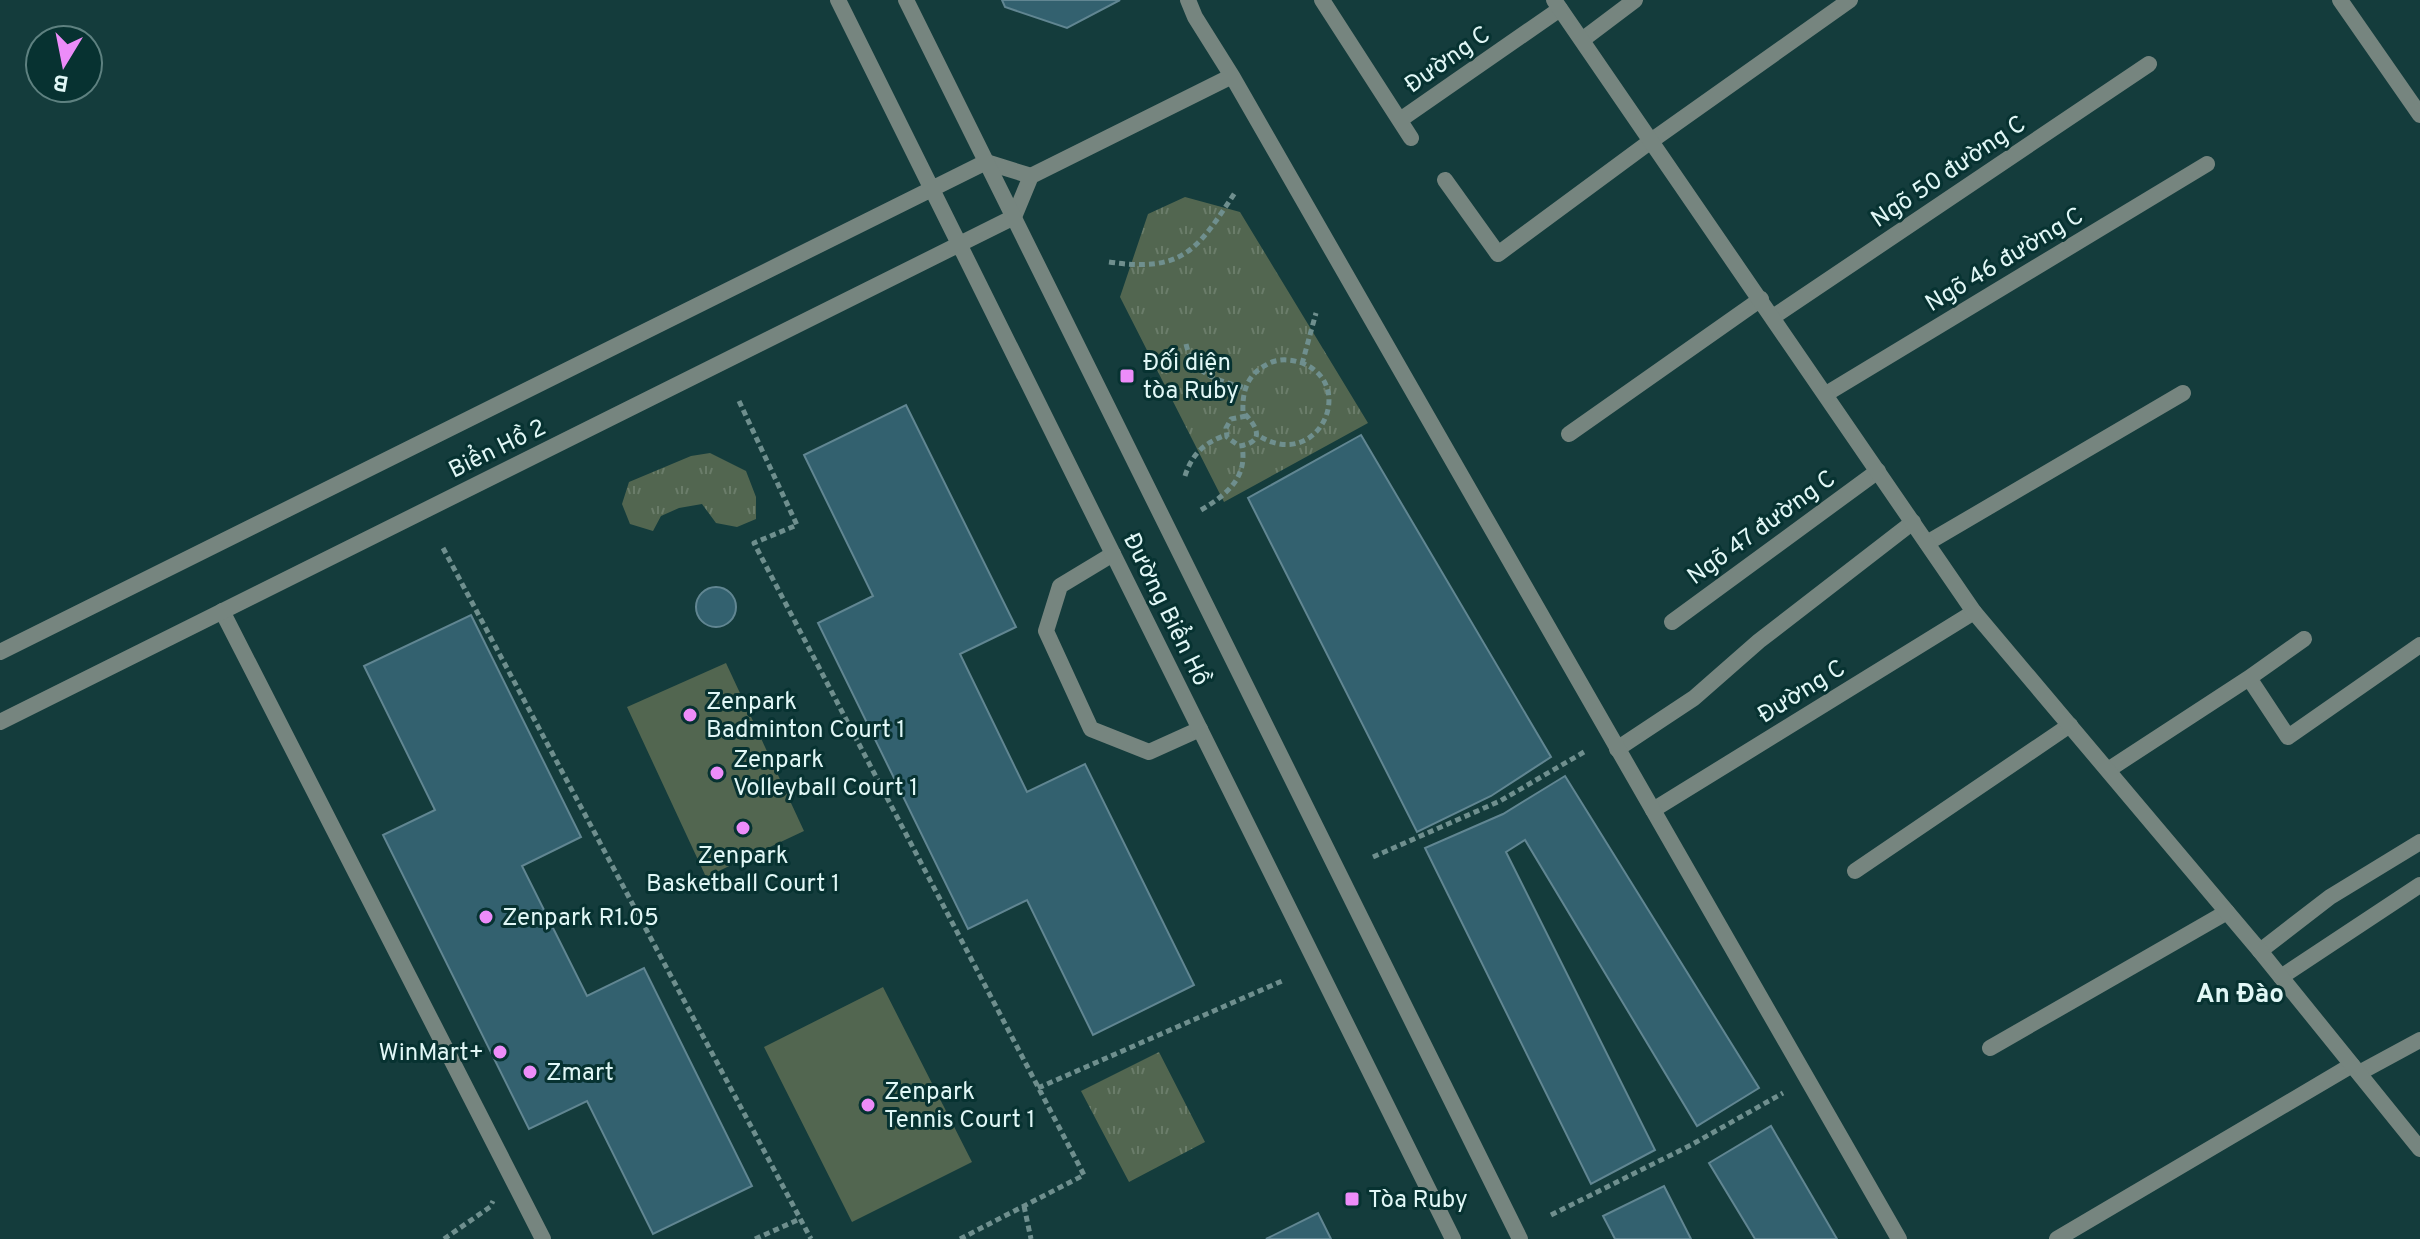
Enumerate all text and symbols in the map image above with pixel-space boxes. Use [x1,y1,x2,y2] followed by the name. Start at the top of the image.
[1400,20,1497,101] street label: Đường C
[24,24,104,104] north arrow
[51,67,71,96] text: B
[1866,110,2032,235] street label: Ngõ 50 đường C
[1921,202,2090,320] street label: Ngõ 46 đường C
[1143,348,1239,407] place label: Đối diện tòa Ruby
[1118,367,1136,385] marker: Đối diện tòa Ruby
[443,411,551,486] street label: Biển Hồ 2
[1682,465,1842,593] street label: Ngõ 47 đường C
[1115,527,1218,691] street label: Đường Biển Hồ
[1753,654,1851,731] street label: Đường C
[706,688,905,746] place label: Zenpark Badminton Court 1
[681,706,699,724] marker: Zenpark Badminton Court 1
[733,746,918,804] place label: Zenpark Volleyball Court 1
[708,764,726,782] marker: Zenpark Volleyball Court 1
[734,819,752,837] marker: Zenpark Basketball Court 1
[646,842,840,900] place label: Zenpark Basketball Court 1
[502,904,659,934] place label: Zenpark R1.05
[477,908,495,926] marker: Zenpark R1.05
[2196,979,2284,1012] district label: An Đào
[378,1039,484,1069] place label: WinMart+
[491,1043,509,1061] marker: WinMart+
[546,1059,614,1089] place label: Zmart
[521,1063,539,1081] marker: Zmart
[884,1078,1035,1136] place label: Zenpark Tennis Court 1
[859,1096,877,1114] marker: Zenpark Tennis Court 1
[1368,1186,1468,1216] place label: Tòa Ruby
[1343,1190,1361,1208] marker: Tòa Ruby

